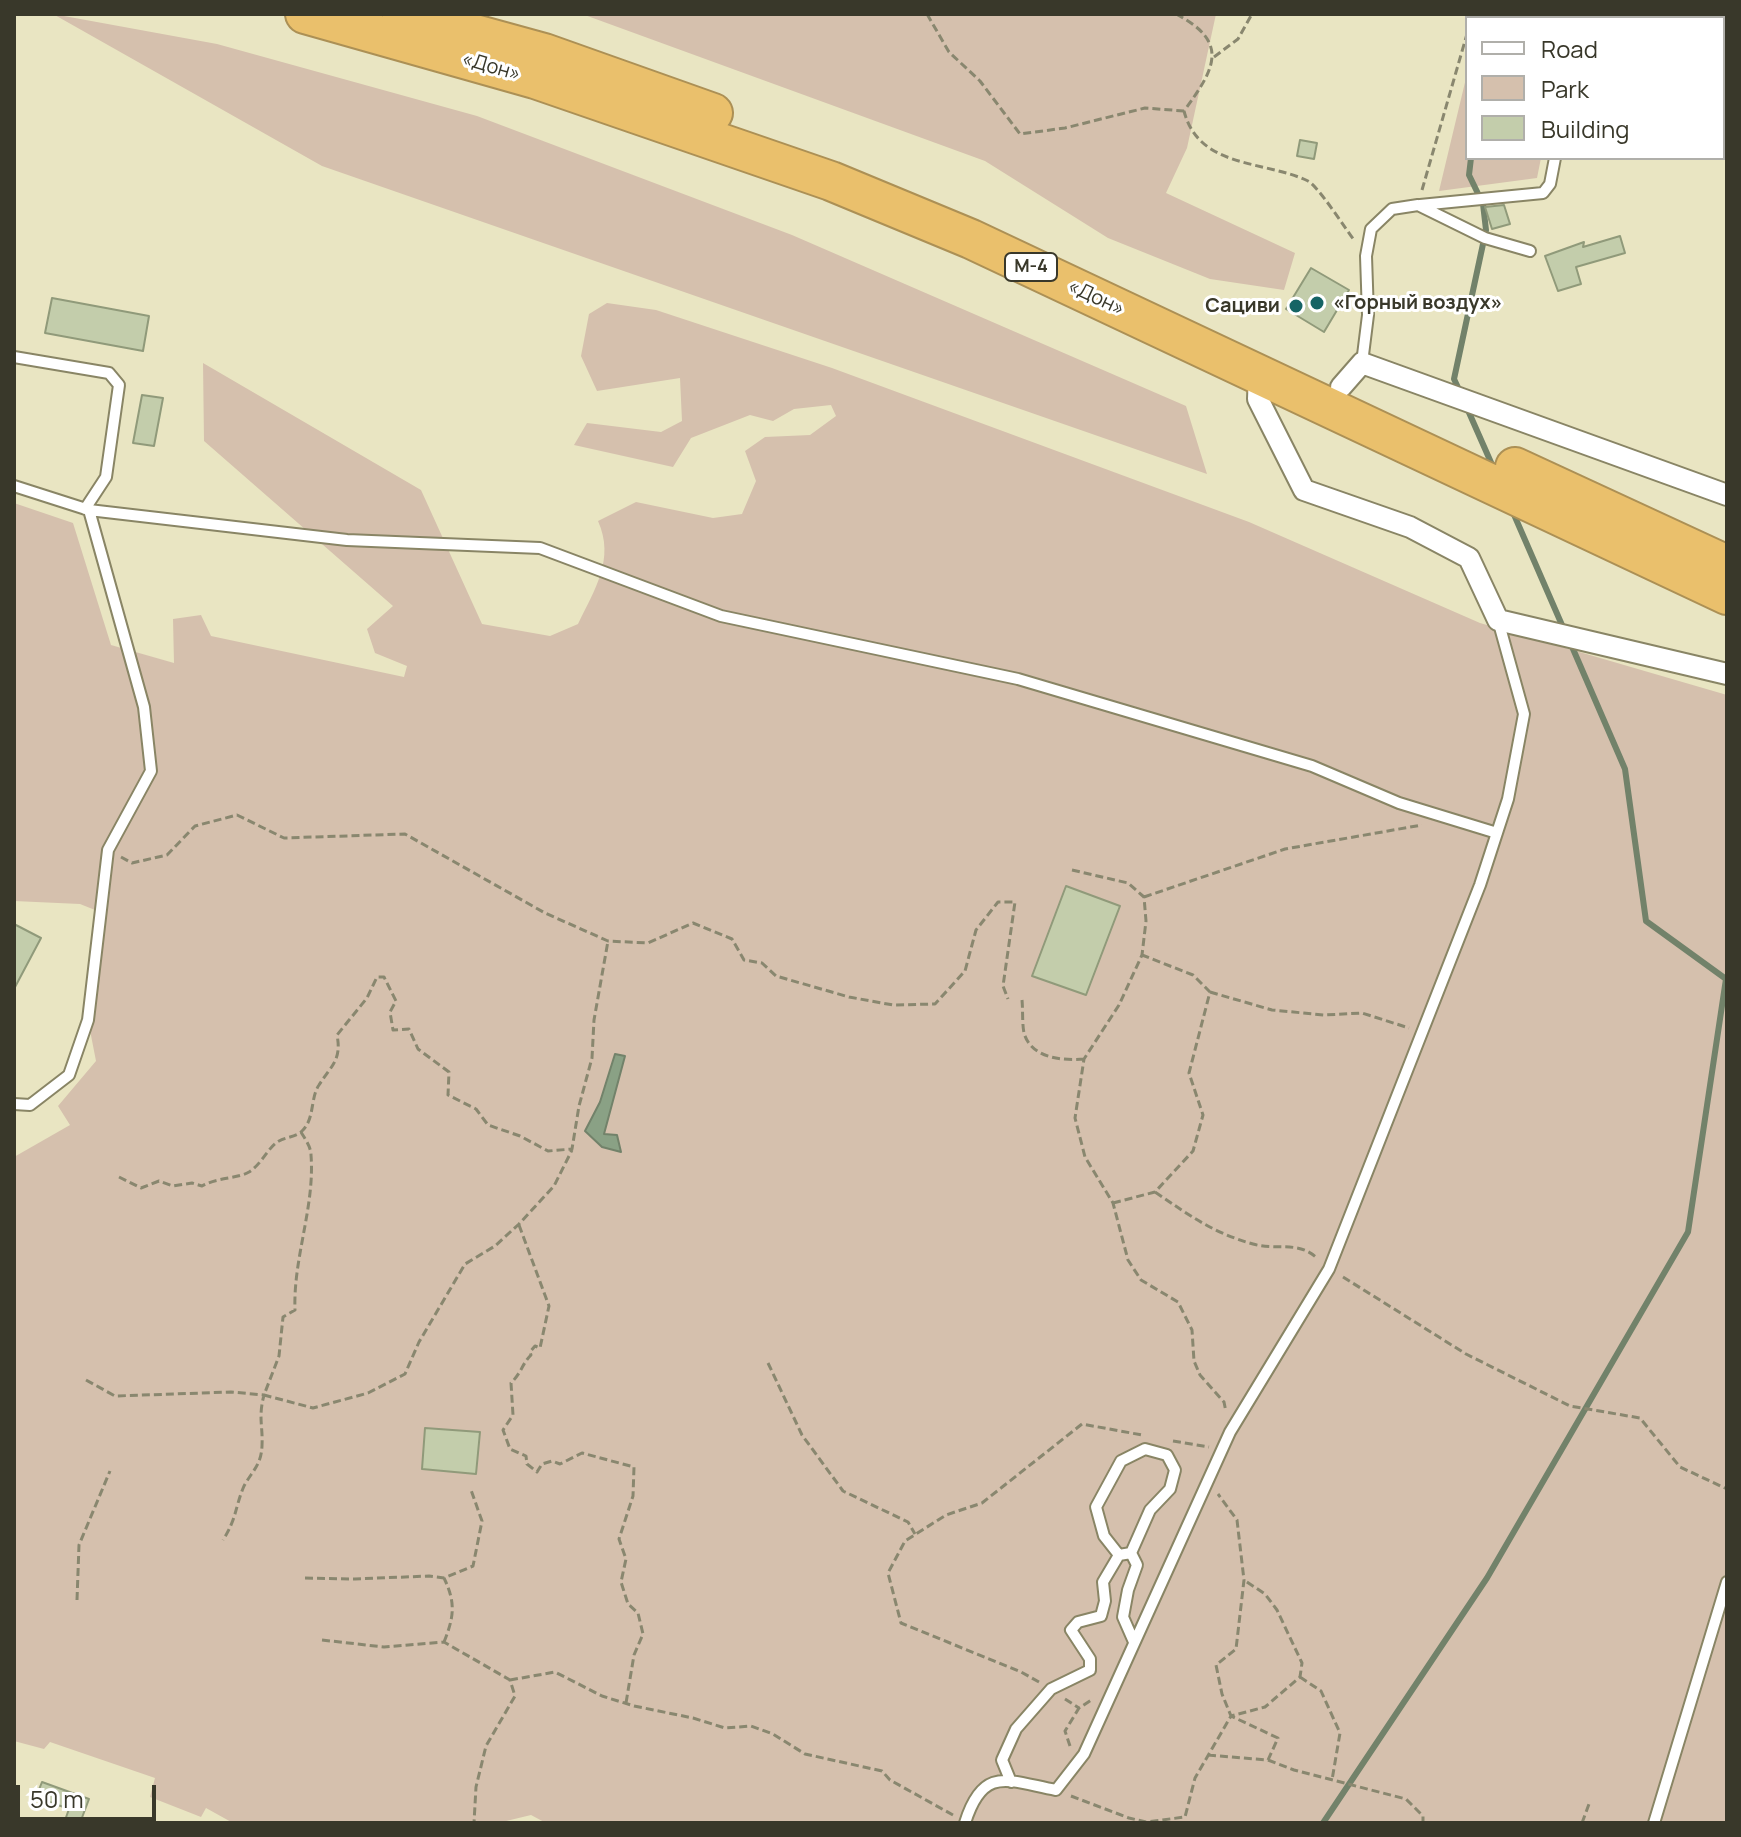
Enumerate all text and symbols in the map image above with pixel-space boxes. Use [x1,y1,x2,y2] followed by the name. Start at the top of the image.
[1465,16,1725,160] legend
[1541,32,1598,65] text: Road
[459,47,523,87] street label: «Дон»
[1541,72,1589,105] text: Park
[1541,112,1629,145] text: Building
[1005,253,1057,281] road number: М-4
[1064,274,1128,322] street label: «Дон»
[1333,291,1502,315] place label: «Горный воздух»
[1205,294,1280,318] place label: Сациви
[1308,294,1326,312] marker: «Горный воздух»
[1287,297,1305,315] marker: Сациви
[20,1769,160,1819] scale bar
[30,1782,84,1815] text: 50 m

